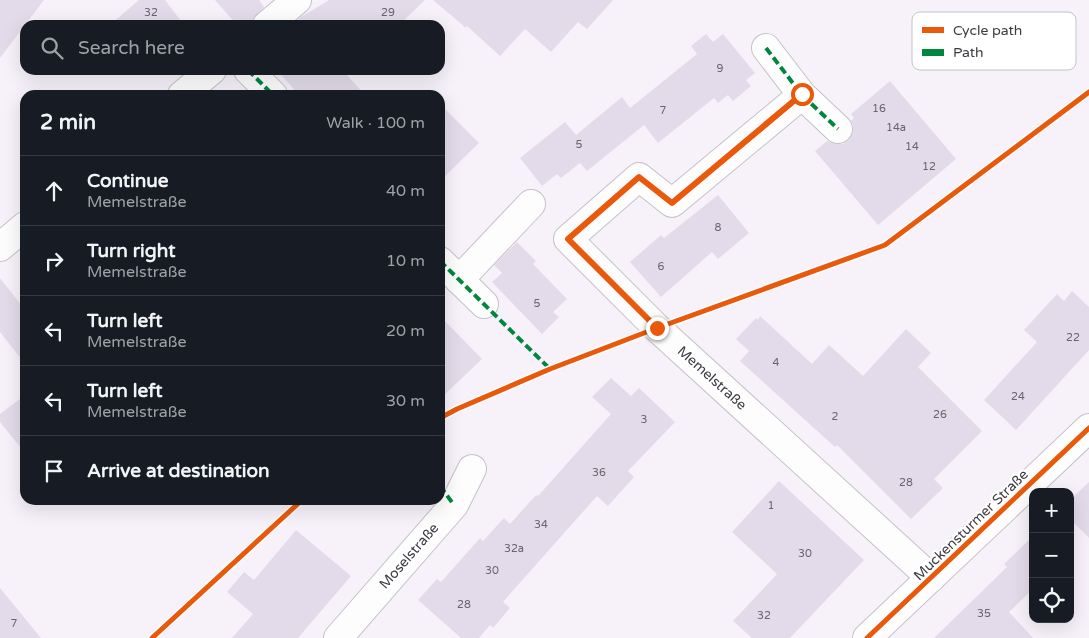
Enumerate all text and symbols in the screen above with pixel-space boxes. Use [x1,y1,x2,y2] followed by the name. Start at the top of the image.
[144,6,158,19] house number: 32
[381,6,395,19] house number: 29
[912,12,1076,70] legend
[20,20,445,75] search box
[953,22,1022,39] text: Cycle path
[38,34,66,62] icon: search
[78,37,185,59] text: Search here
[953,44,984,61] text: Path
[717,62,724,75] house number: 9
[791,83,814,106] route start
[872,102,886,115] house number: 16
[660,104,667,117] house number: 7
[40,110,96,135] text: 2 min
[326,113,425,133] text: Walk · 100 m
[886,121,906,134] house number: 14a
[576,138,583,151] house number: 5
[905,140,919,153] house number: 14
[922,160,936,173] house number: 12
[87,170,169,192] text: Continue
[40,177,68,205] icon: ahead
[386,181,425,201] text: 40 m
[87,192,187,212] text: Memelstraße
[715,221,722,234] house number: 8
[87,240,175,262] text: Turn right
[40,247,68,275] icon: right
[386,251,425,271] text: 10 m
[658,260,665,273] house number: 6
[87,262,187,282] text: Memelstraße
[534,297,541,310] house number: 5
[87,310,163,332] text: Turn left
[40,317,68,345] icon: left
[646,317,669,340] route end
[386,321,425,341] text: 20 m
[1066,331,1080,344] house number: 22
[87,332,187,352] text: Memelstraße
[674,343,750,414] street label: Memelstraße
[773,356,780,369] house number: 4
[87,380,163,402] text: Turn left
[40,387,68,415] icon: left
[1011,390,1025,403] house number: 24
[386,391,425,411] text: 30 m
[87,402,187,422] text: Memelstraße
[933,408,947,421] house number: 26
[832,410,839,423] house number: 2
[641,413,648,426] house number: 3
[40,457,68,485] icon: arrive
[87,460,270,482] text: Arrive at destination
[592,466,606,479] house number: 36
[910,466,1032,584] street label: Muckensturmer Straße
[899,476,913,489] house number: 28
[1029,488,1074,623] map controls
[1029,488,1074,533] button: +
[768,499,774,512] house number: 1
[534,518,548,531] house number: 34
[376,520,442,592] street label: Moselstraße
[1029,533,1074,578] button: −
[504,542,524,555] house number: 32a
[798,547,812,560] house number: 30
[485,564,499,577] house number: 30
[1029,578,1074,623] button: locate
[457,598,471,611] house number: 28
[977,607,991,620] house number: 35
[757,609,771,622] house number: 32
[11,617,18,630] house number: 7

